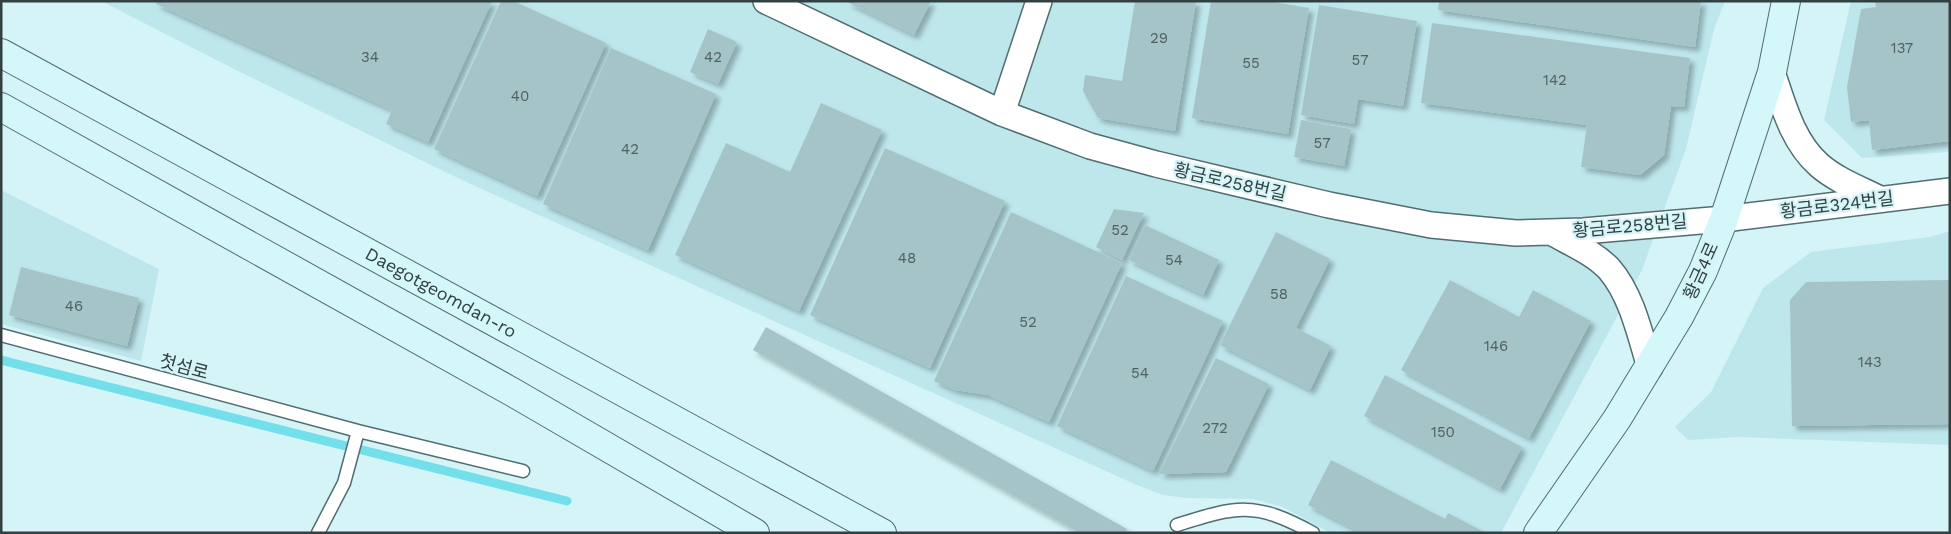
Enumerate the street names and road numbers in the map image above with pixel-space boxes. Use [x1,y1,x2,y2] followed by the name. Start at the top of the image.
[1172,158,1288,205] street label: 황금로258번길
[1779,187,1895,222] street label: 황금로324번길
[1572,210,1688,241] street label: 황금로258번길
[1679,239,1722,303] street label: 황금4로
[362,243,520,342] street label: Daegotgeomdan-ro
[157,350,211,383] street label: 첫섬로

